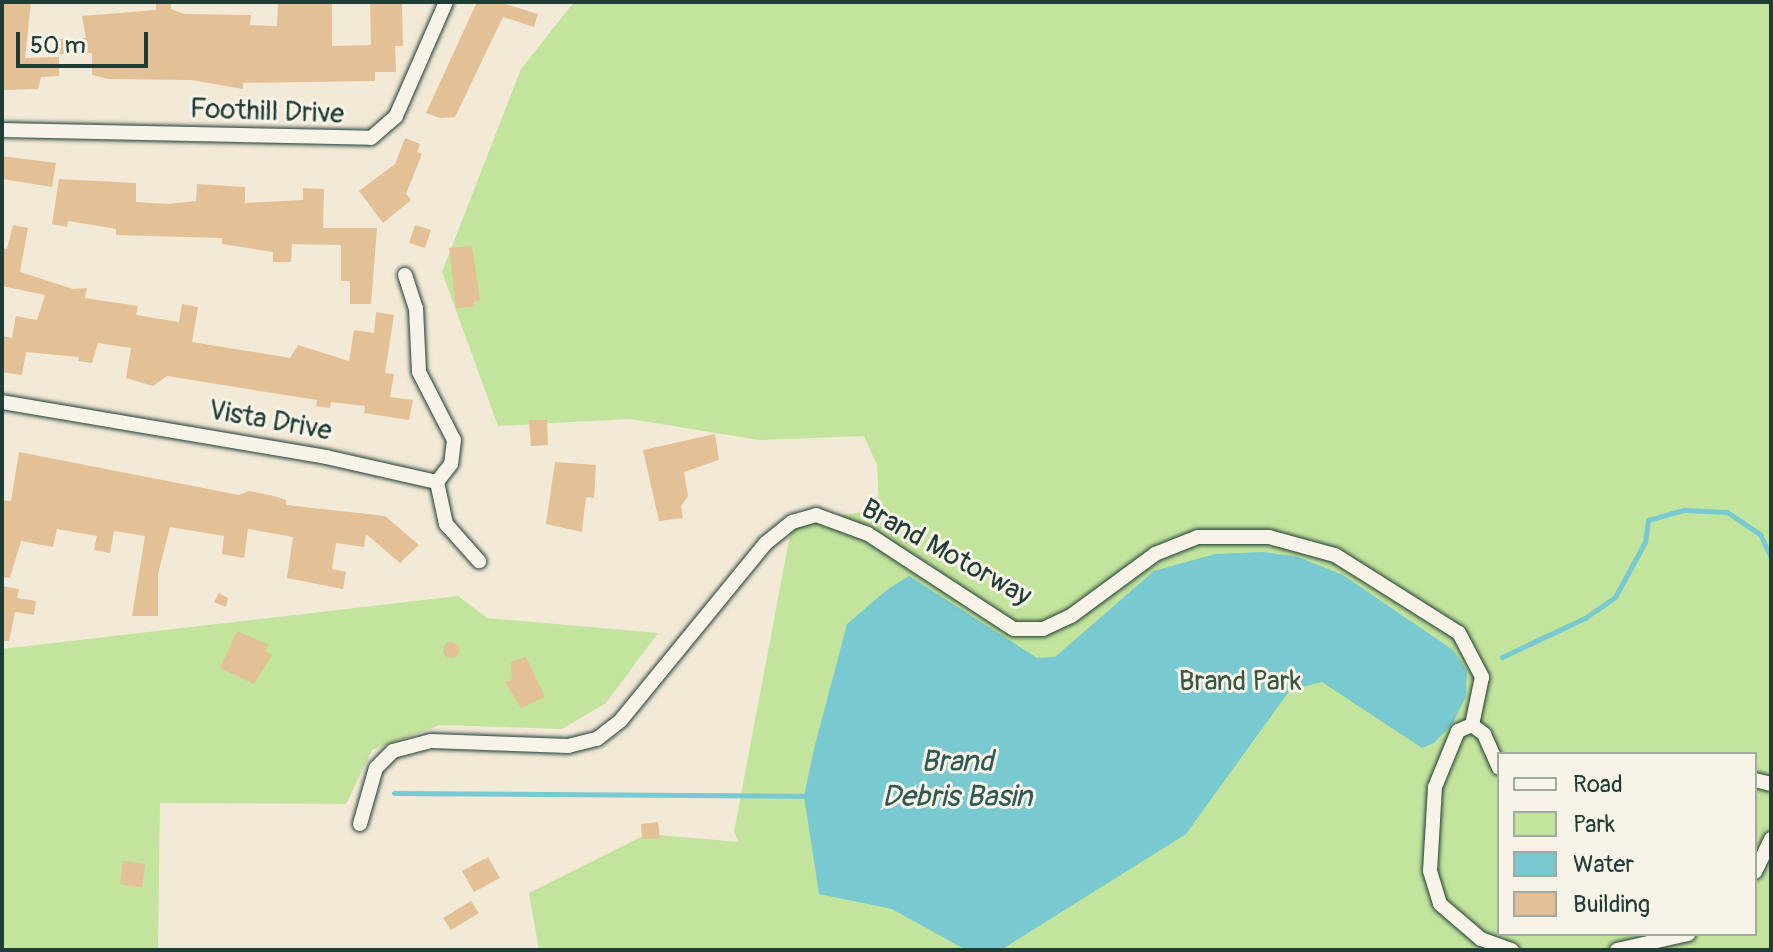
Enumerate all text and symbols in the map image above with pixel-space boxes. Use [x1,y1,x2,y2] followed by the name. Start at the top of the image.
[20,16,152,66] scale bar
[30,31,86,60] text: 50 m
[189,93,345,131] street label: Foothill Drive
[206,394,334,448] street label: Vista Drive
[855,492,1037,614] street label: Brand Motorway
[1179,665,1301,699] park label: Brand Park
[882,744,1032,814] water label: Brand Debris Basin
[1497,752,1757,936] legend
[1573,770,1623,799] text: Road
[1573,810,1615,839] text: Park
[1573,850,1634,879] text: Water
[1573,890,1650,919] text: Building

